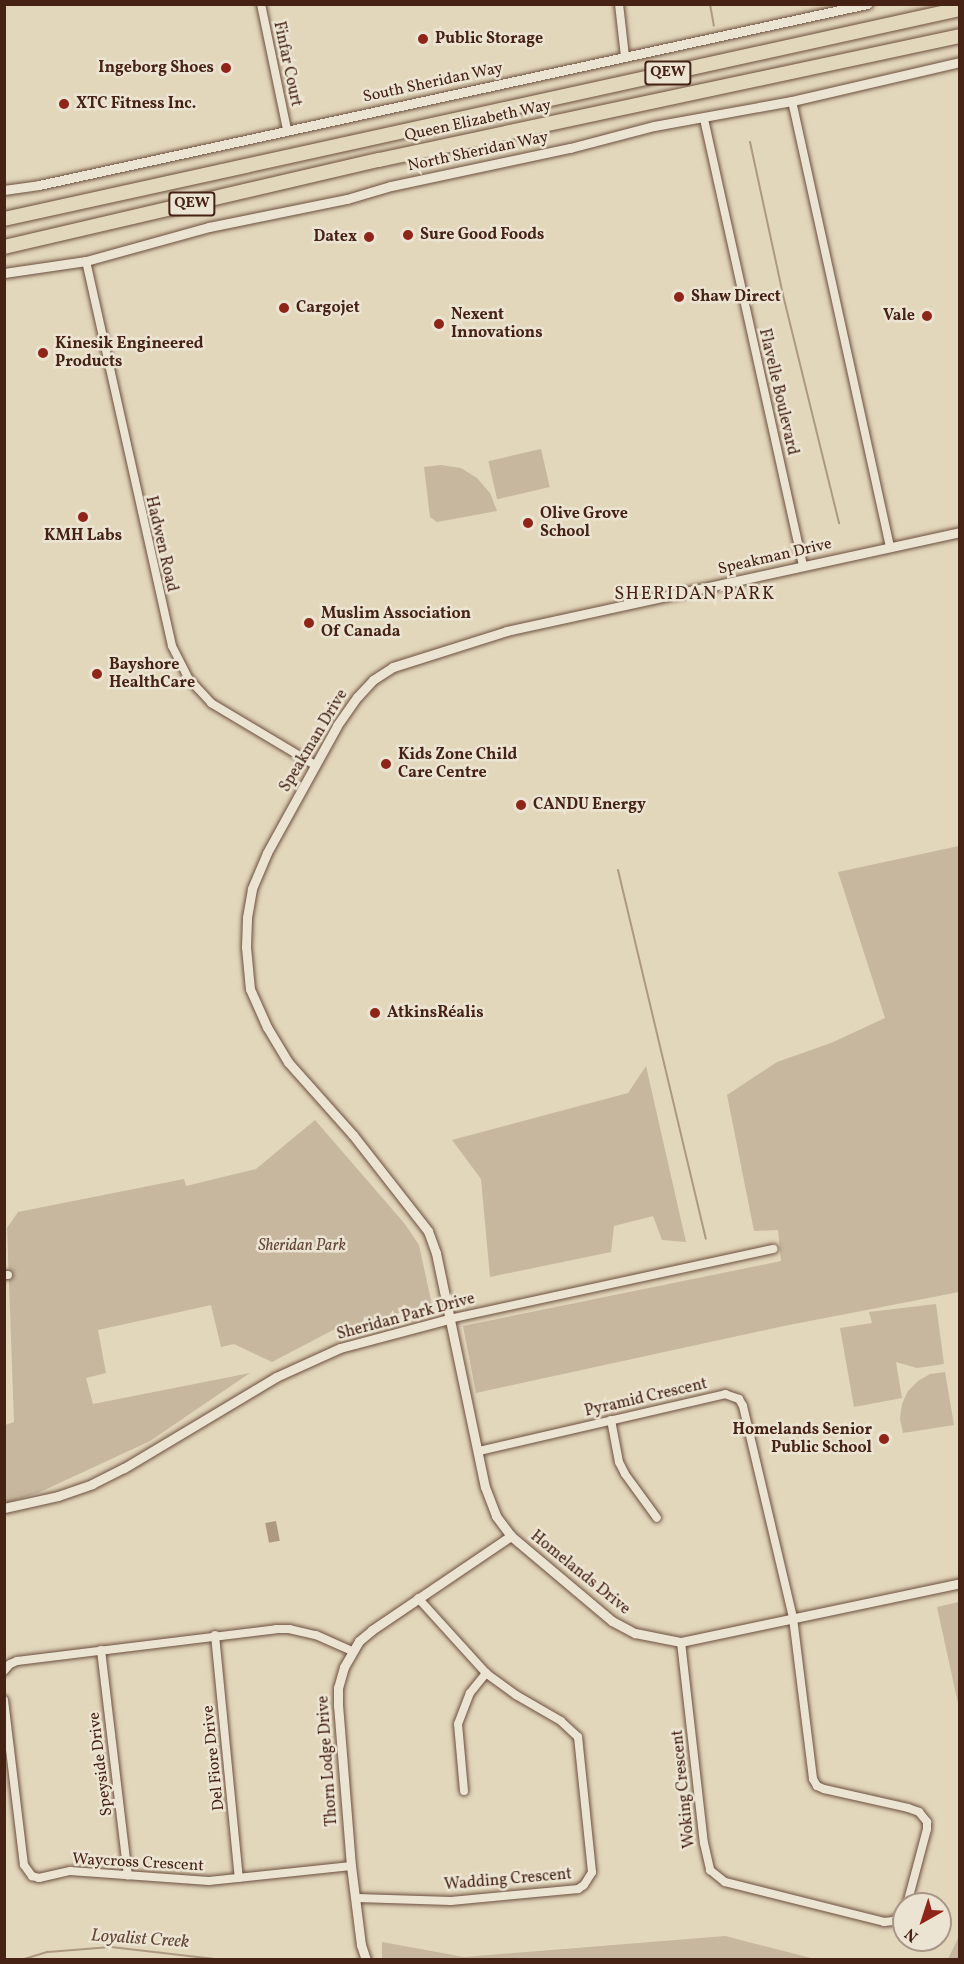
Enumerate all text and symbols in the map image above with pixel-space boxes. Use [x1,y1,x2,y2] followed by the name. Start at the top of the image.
[269,20,305,108] street label: Finfar Court
[435,29,543,49] place label: Public Storage
[416,32,430,46] marker: Public Storage
[98,58,214,78] place label: Ingeborg Shoes
[361,59,505,107] street label: South Sheridan Way
[219,61,233,75] marker: Ingeborg Shoes
[644,61,692,85] road number: QEW
[76,94,196,114] place label: XTC Fitness Inc.
[403,96,553,146] street label: Queen Elizabeth Way
[57,97,71,111] marker: XTC Fitness Inc.
[406,128,550,176] street label: North Sheridan Way
[168,192,216,216] road number: QEW
[420,225,544,245] place label: Sure Good Foods
[314,227,357,247] place label: Datex
[401,228,415,242] marker: Sure Good Foods
[362,230,376,244] marker: Datex
[691,287,781,307] place label: Shaw Direct
[672,290,686,304] marker: Shaw Direct
[296,298,360,318] place label: Cargojet
[277,301,291,315] marker: Cargojet
[451,305,543,343] place label: Nexent Innovations
[883,306,915,326] place label: Vale
[920,309,934,323] marker: Vale
[432,317,446,331] marker: Nexent Innovations
[754,327,802,457] street label: Flavelle Boulevard
[55,334,204,372] place label: Kinesik Engineered Products
[36,346,50,360] marker: Kinesik Engineered Products
[141,494,181,594] street label: Hadwen Road
[540,504,628,542] place label: Olive Grove School
[76,510,90,524] marker: KMH Labs
[521,516,535,530] marker: Olive Grove School
[44,526,122,546] place label: KMH Labs
[716,535,834,579] street label: Speakman Drive
[614,584,776,606] district label: SHERIDAN PARK
[321,604,471,642] place label: Muslim Association Of Canada
[302,616,316,630] marker: Muslim Association Of Canada
[109,655,195,693] place label: Bayshore HealthCare
[90,667,104,681] marker: Bayshore HealthCare
[276,686,352,796] street label: Speakman Drive
[398,745,517,783] place label: Kids Zone Child Care Centre
[379,757,393,771] marker: Kids Zone Child Care Centre
[533,795,646,815] place label: CANDU Energy
[514,798,528,812] marker: CANDU Energy
[387,1003,484,1023] place label: AtkinsRéalis
[368,1006,382,1020] marker: AtkinsRéalis
[258,1236,346,1256] park label: Sheridan Park
[335,1289,477,1345] street label: Sheridan Park Drive
[583,1375,709,1421] street label: Pyramid Crescent
[733,1420,872,1458] place label: Homelands Senior Public School
[877,1432,891,1446] marker: Homelands Senior Public School
[526,1527,634,1619] street label: Homelands Drive
[314,1695,342,1827] street label: Thorn Lodge Drive
[199,1704,229,1812] street label: Del Fiore Drive
[85,1711,117,1817] street label: Speyside Drive
[668,1729,700,1849] street label: Woking Crescent
[72,1850,204,1876] street label: Waycross Crescent
[443,1865,573,1895] street label: Wadding Crescent
[892,1892,952,1952] north arrow
[900,1922,923,1947] text: N
[90,1926,190,1954] water label: Loyalist Creek

